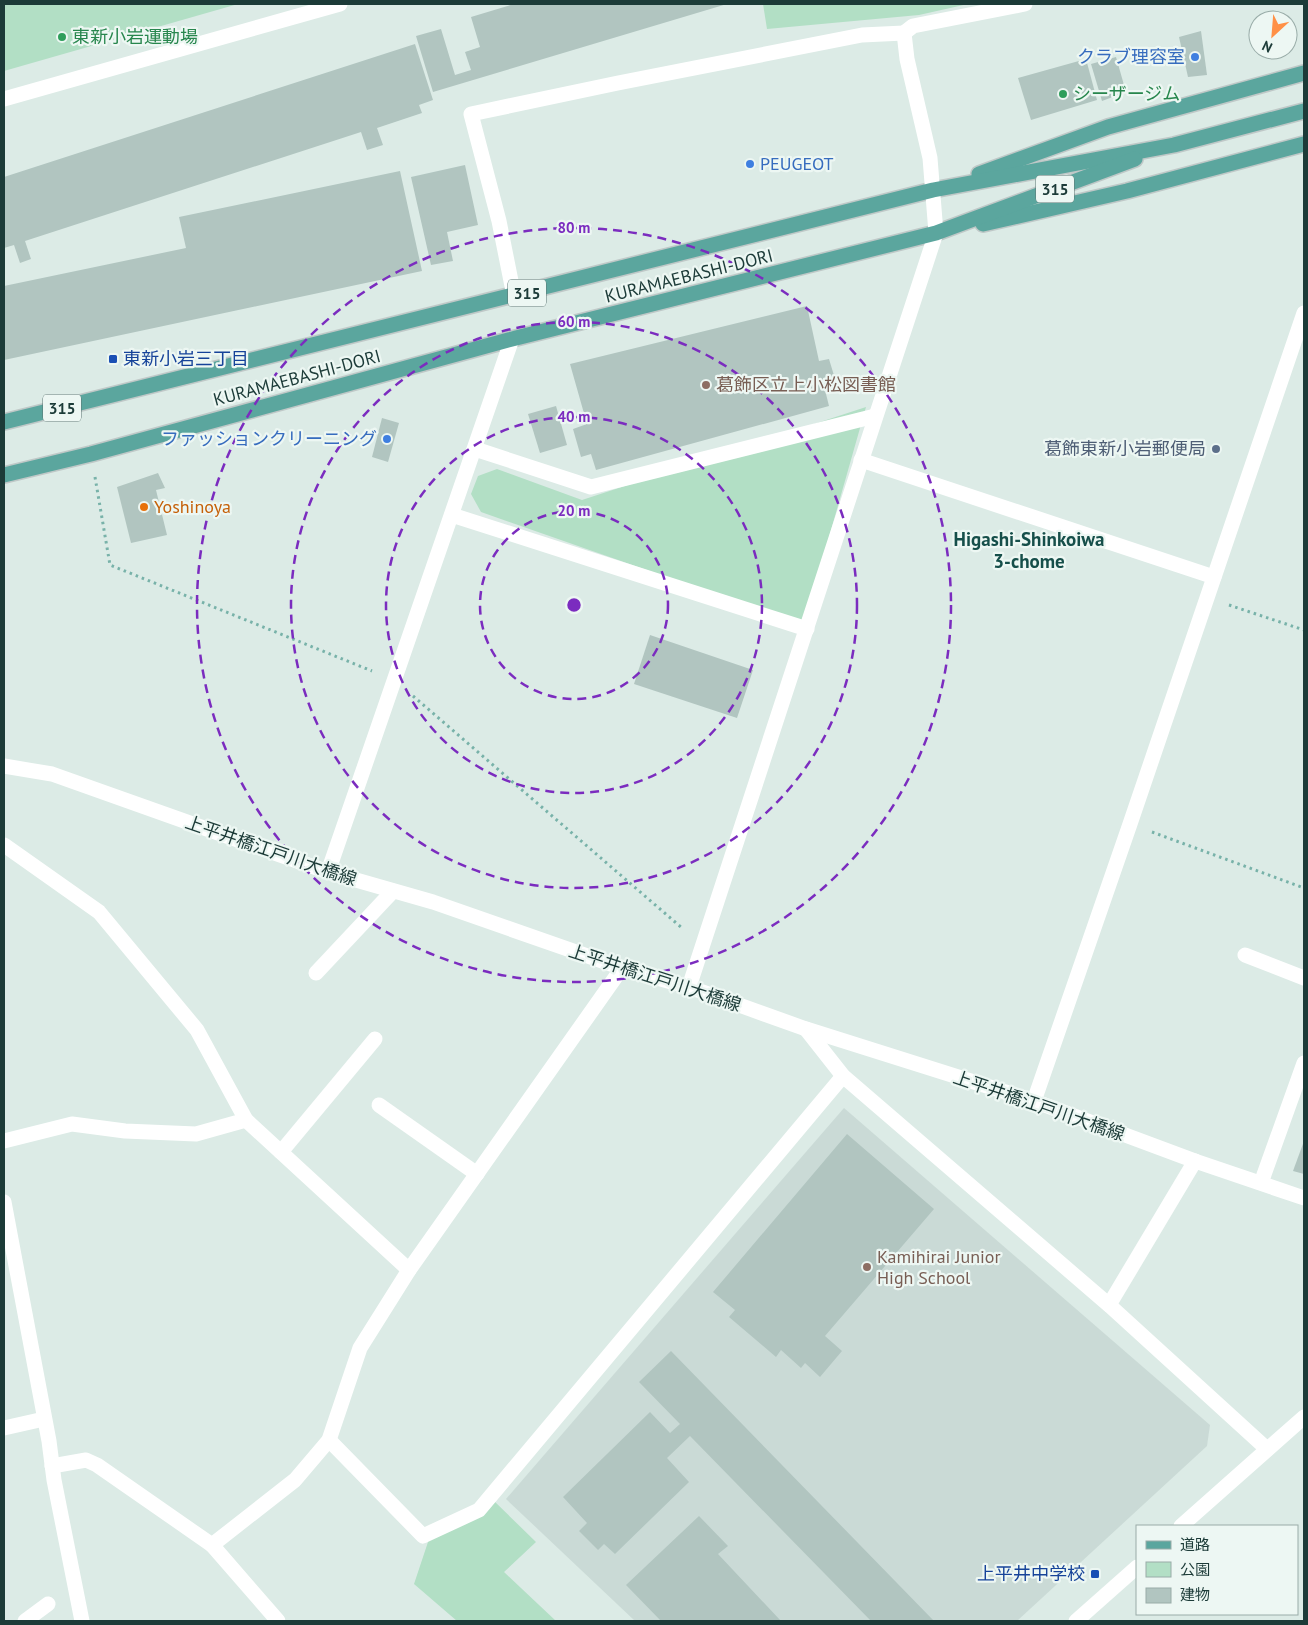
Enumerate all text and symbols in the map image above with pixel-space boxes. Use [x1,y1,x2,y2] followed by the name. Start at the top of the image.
[1248,10,1298,60] north arrow
[72,25,198,48] place label: 東新小岩運動場
[56,31,68,43] marker: 東新小岩運動場
[1259,37,1275,57] text: N
[1077,45,1185,68] place label: クラブ理容室
[1189,51,1201,63] marker: クラブ理容室
[1073,82,1180,105] place label: シーザージム
[1057,88,1069,100] marker: シーザージム
[760,152,834,175] place label: PEUGEOT
[744,158,756,170] marker: PEUGEOT
[1036,175,1074,202] road number: 315
[558,218,590,237] text: 80 m
[602,244,775,308] street label: KURAMAEBASHI-DORI
[508,280,546,306] road number: 315
[558,312,590,331] text: 60 m
[211,344,383,411] street label: KURAMAEBASHI-DORI
[123,347,249,370] place label: 東新小岩三丁目
[107,353,119,365] marker: 東新小岩三丁目
[716,373,896,396] place label: 葛飾区立上小松図書館
[700,379,712,391] marker: 葛飾区立上小松図書館
[43,394,81,422] road number: 315
[558,407,590,426] text: 40 m
[161,427,377,450] place label: ファッションクリーニング
[381,433,393,445] marker: ファッションクリーニング
[1044,437,1206,460] place label: 葛飾東新小岩郵便局
[1210,443,1222,455] marker: 葛飾東新小岩郵便局
[154,495,231,518] place label: Yoshinoya
[138,501,150,513] marker: Yoshinoya
[558,501,590,520] text: 20 m
[954,527,1104,573] district label: Higashi-Shinkoiwa 3-chome
[565,596,583,614] centre of rings
[182,810,360,891] street label: 上平井橋江戸川大橋線
[566,939,744,1016] street label: 上平井橋江戸川大橋線
[950,1065,1128,1146] street label: 上平井橋江戸川大橋線
[877,1245,1001,1289] place label: Kamihirai Junior High School
[861,1261,873,1273] marker: Kamihirai Junior High School
[1136,1525,1298,1615] legend
[1180,1535,1210,1554] text: 道路
[1180,1560,1210,1579] text: 公園
[977,1562,1085,1585] place label: 上平井中学校
[1089,1568,1101,1580] marker: 上平井中学校
[1180,1585,1210,1604] text: 建物

